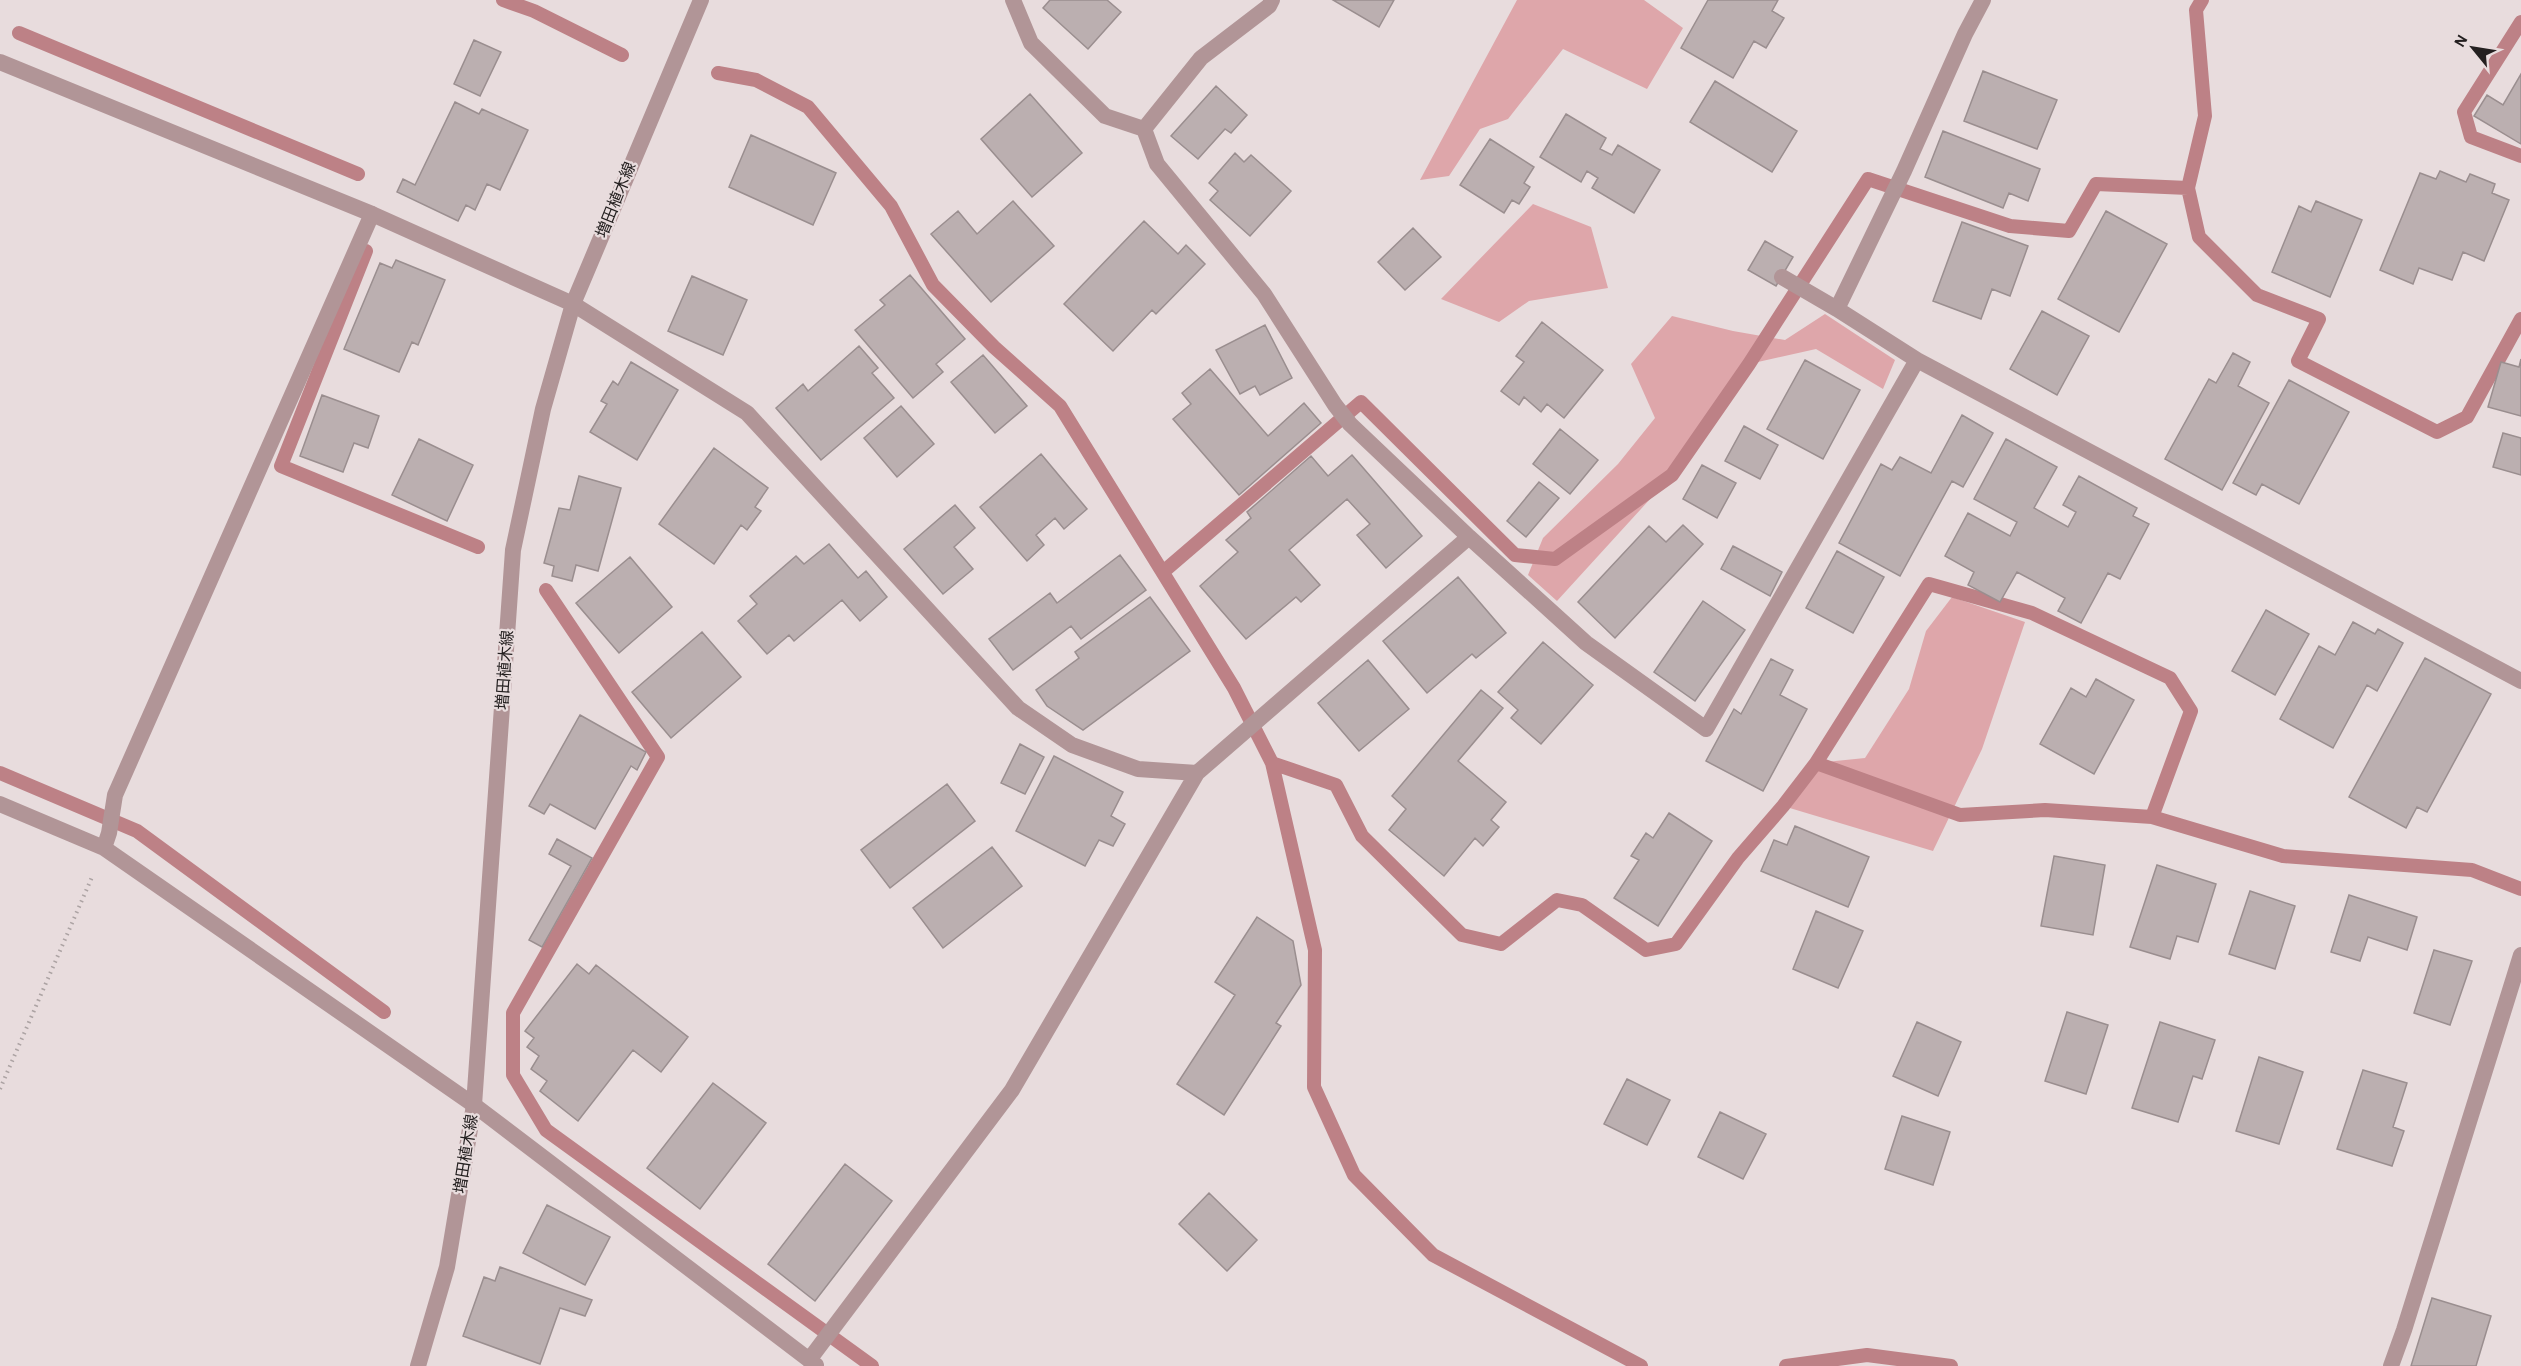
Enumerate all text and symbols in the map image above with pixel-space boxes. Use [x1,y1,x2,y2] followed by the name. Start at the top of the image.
[2443,18,2503,78] north arrow
[2451,32,2471,50] text: N
[593,160,638,240] street label: 増田植木線
[493,629,516,710] street label: 増田植木線
[451,1113,480,1195] street label: 増田植木線

